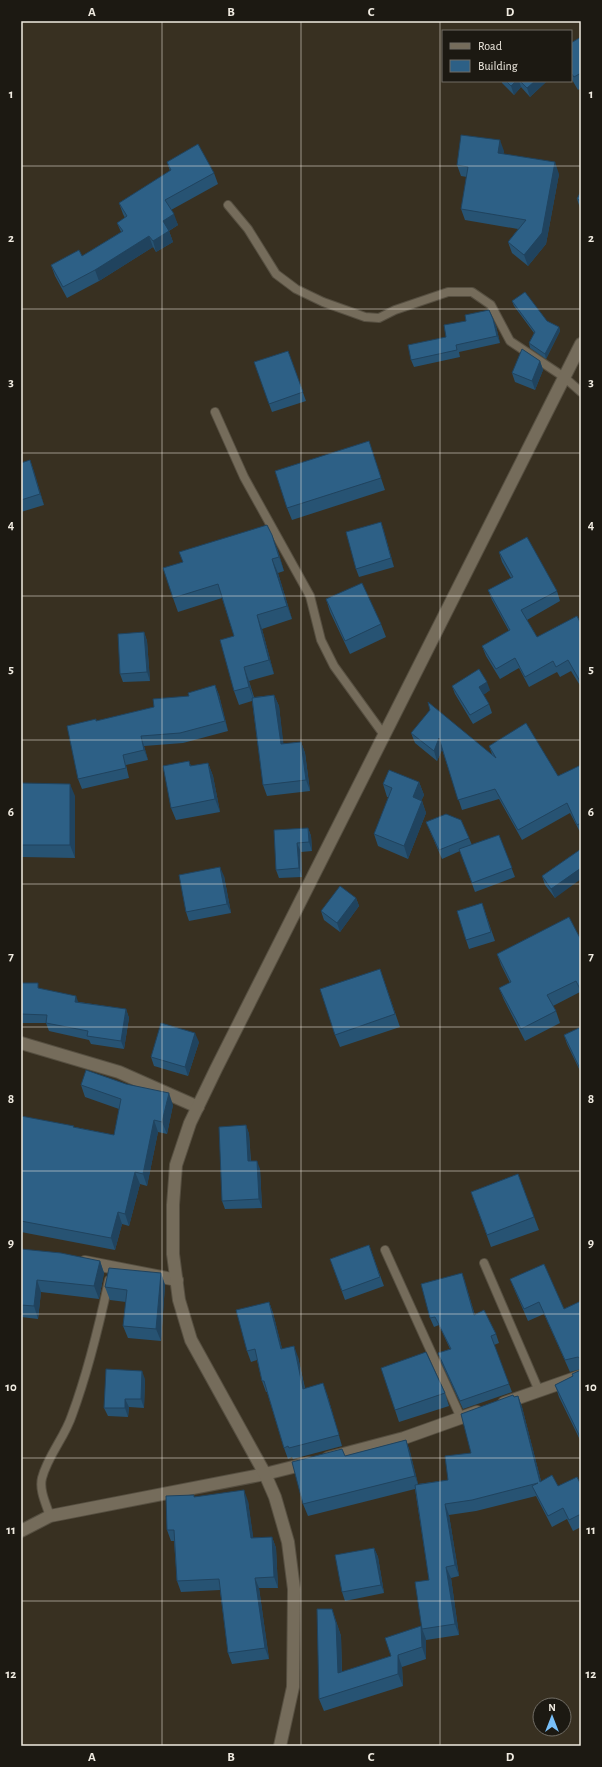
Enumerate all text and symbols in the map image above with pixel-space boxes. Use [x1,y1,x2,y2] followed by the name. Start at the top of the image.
[88,6,96,19] text: A
[227,6,235,19] text: B
[368,6,375,19] text: C
[506,6,515,19] text: D
[442,30,572,82] legend
[478,40,502,52] text: Road
[478,60,518,72] text: Building
[9,88,13,101] text: 1
[589,88,593,101] text: 1
[8,232,14,245] text: 2
[588,232,594,245] text: 2
[8,376,14,389] text: 3
[588,376,594,389] text: 3
[8,519,15,532] text: 4
[588,519,595,532] text: 4
[8,663,14,676] text: 5
[588,663,594,676] text: 5
[8,806,14,819] text: 6
[588,806,594,819] text: 6
[8,950,14,963] text: 7
[588,950,594,963] text: 7
[8,1093,14,1106] text: 8
[588,1093,594,1106] text: 8
[8,1237,14,1250] text: 9
[588,1237,594,1250] text: 9
[5,1381,17,1394] text: 10
[585,1381,597,1394] text: 10
[6,1524,16,1537] text: 11
[586,1524,596,1537] text: 11
[6,1668,16,1681] text: 12
[586,1668,596,1681] text: 12
[532,1697,572,1737] north arrow
[548,1702,556,1713] text: N
[88,1751,96,1764] text: A
[227,1751,235,1764] text: B
[368,1751,375,1764] text: C
[506,1751,515,1764] text: D

